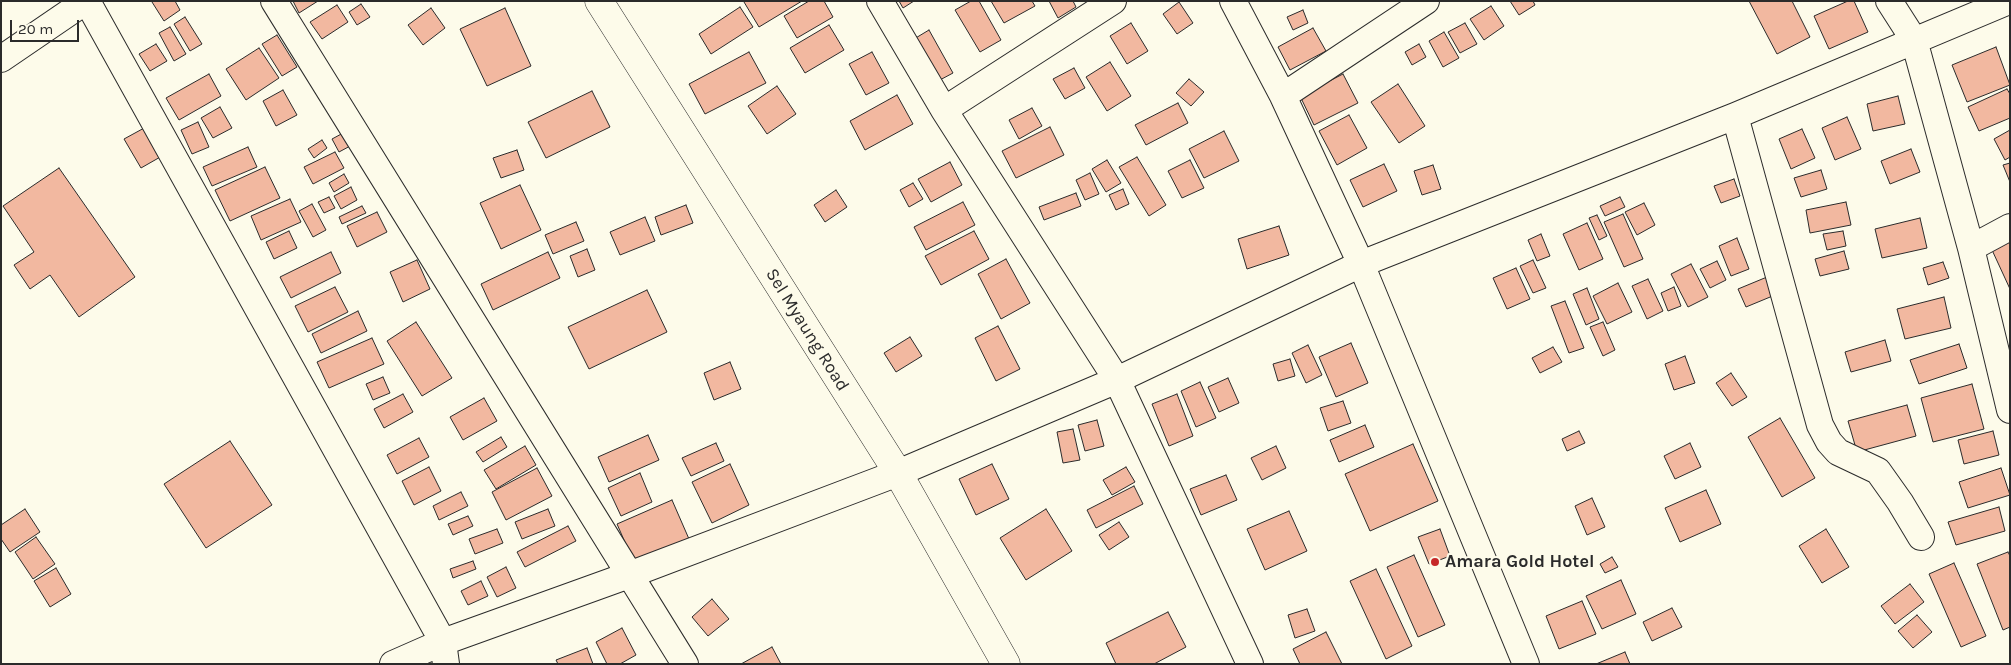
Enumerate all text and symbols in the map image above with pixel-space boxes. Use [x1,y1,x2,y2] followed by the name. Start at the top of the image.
[12,10,81,42] scale bar
[18,20,53,38] text: 20 m
[761,265,853,395] street label: Sel Myaung Road
[1445,551,1594,573] place label: Amara Gold Hotel
[1429,556,1441,568] marker: Amara Gold Hotel

